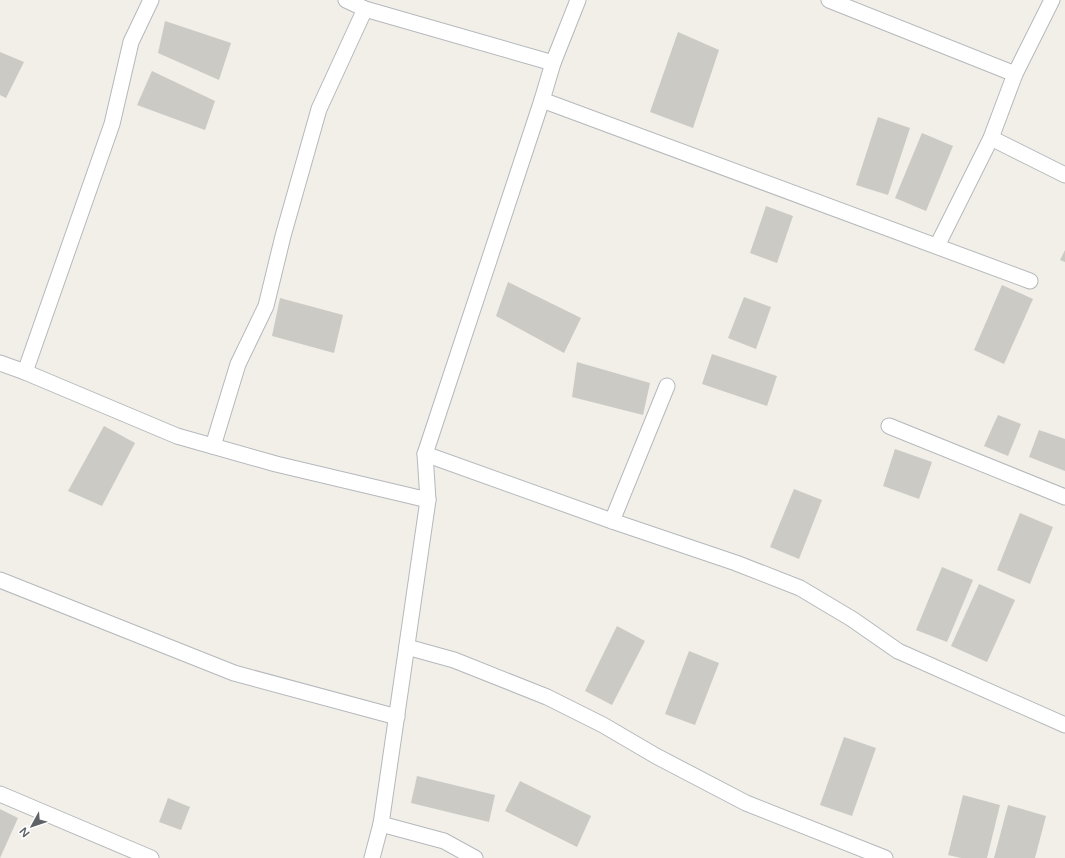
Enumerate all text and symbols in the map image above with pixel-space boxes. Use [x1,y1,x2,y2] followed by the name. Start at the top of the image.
[12,806,52,846] north arrow
[17,825,33,840] text: N

